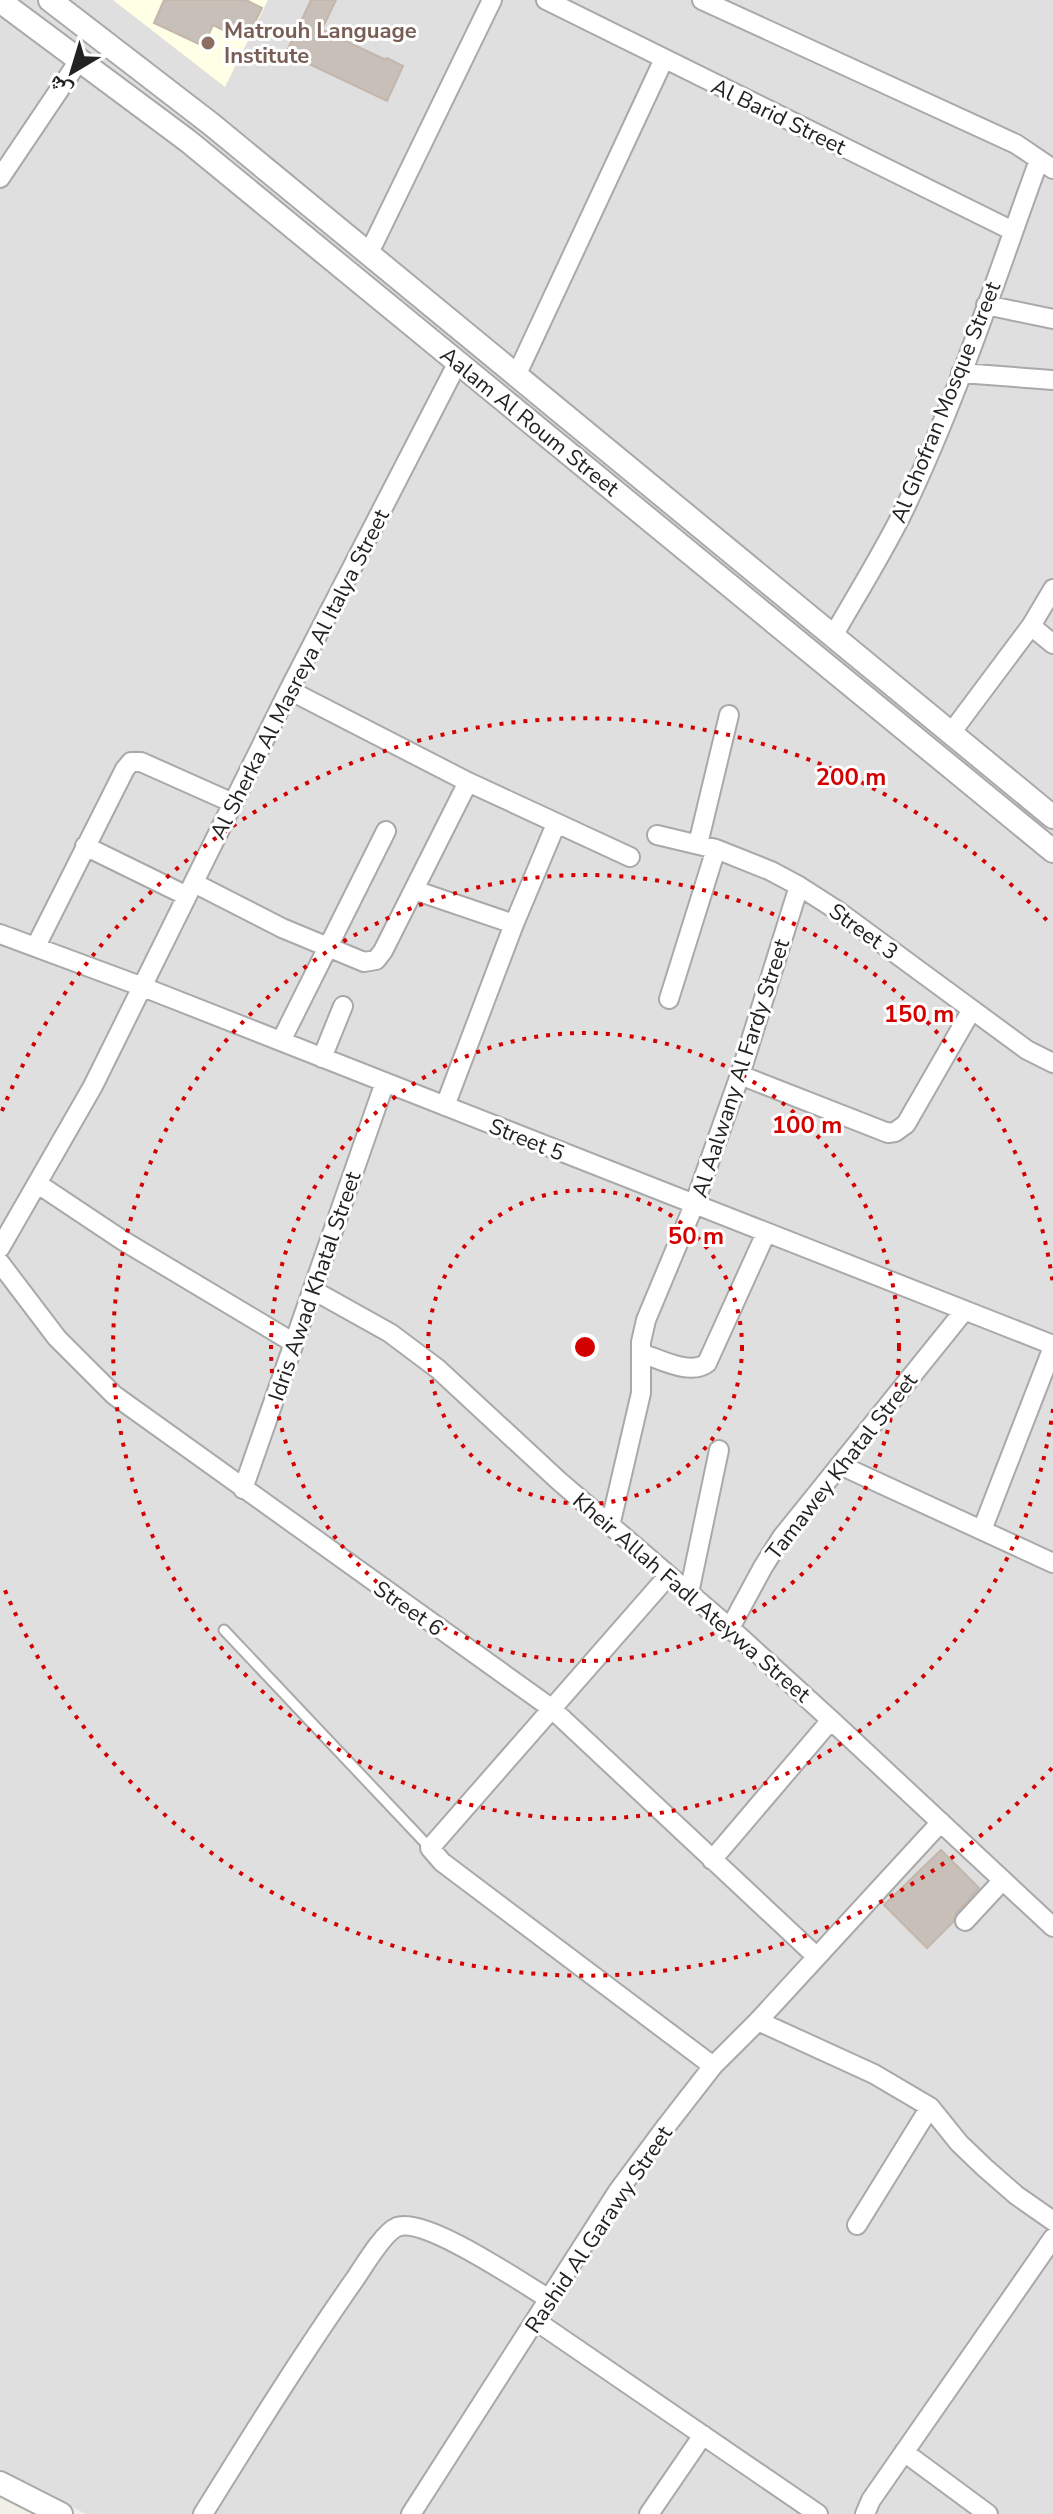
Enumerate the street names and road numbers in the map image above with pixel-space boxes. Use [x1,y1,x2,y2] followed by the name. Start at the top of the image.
[706,71,851,163] street label: Al Barid Street
[884,277,1008,528] street label: Al Ghofran Mosque Street
[434,340,625,504] street label: Aalam Al Roum Street
[203,504,397,845] street label: Al Sherka Al Masreya Al Italya Street
[823,896,904,967] street label: Street 3
[685,935,797,1202] street label: Al Aalwany Al Fardy Street
[484,1111,569,1169] street label: Street 5
[262,1167,368,1405] street label: Idris Awad Khatal Street
[759,1367,925,1566] street label: Tamawey Khatal Street
[566,1486,817,1710] street label: Kheir Allah Fadl Ateywa Street
[368,1574,449,1644] street label: Street 6
[518,2120,680,2339] street label: Rashid Al Garawy Street

